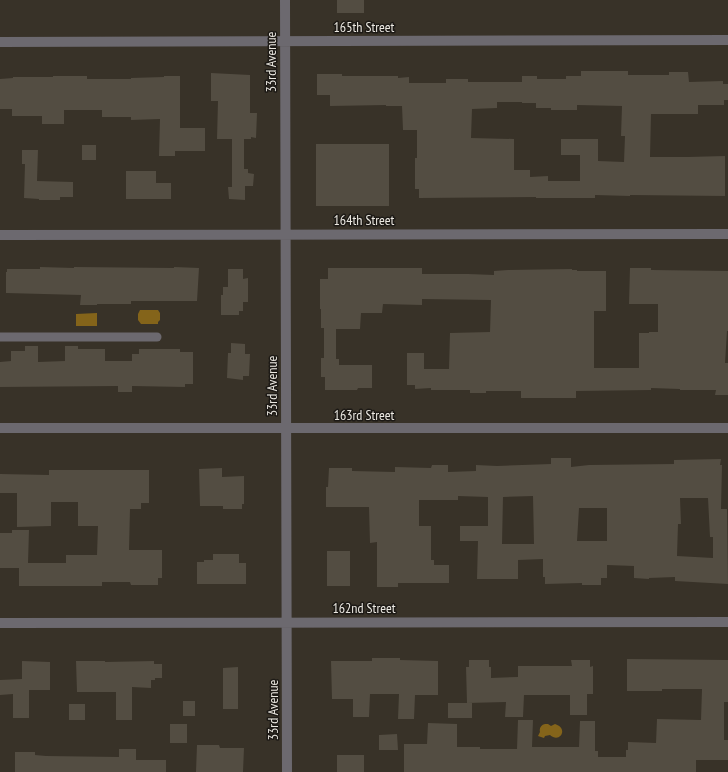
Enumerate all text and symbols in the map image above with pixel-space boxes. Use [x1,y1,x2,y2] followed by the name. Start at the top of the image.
[334,18,395,36] street label: 165th Street
[262,32,280,92] street label: 33rd Avenue
[334,211,395,229] street label: 164th Street
[263,356,281,416] street label: 33rd Avenue
[334,406,395,424] street label: 163rd Street
[332,599,396,617] street label: 162nd Street
[264,680,282,740] street label: 33rd Avenue

